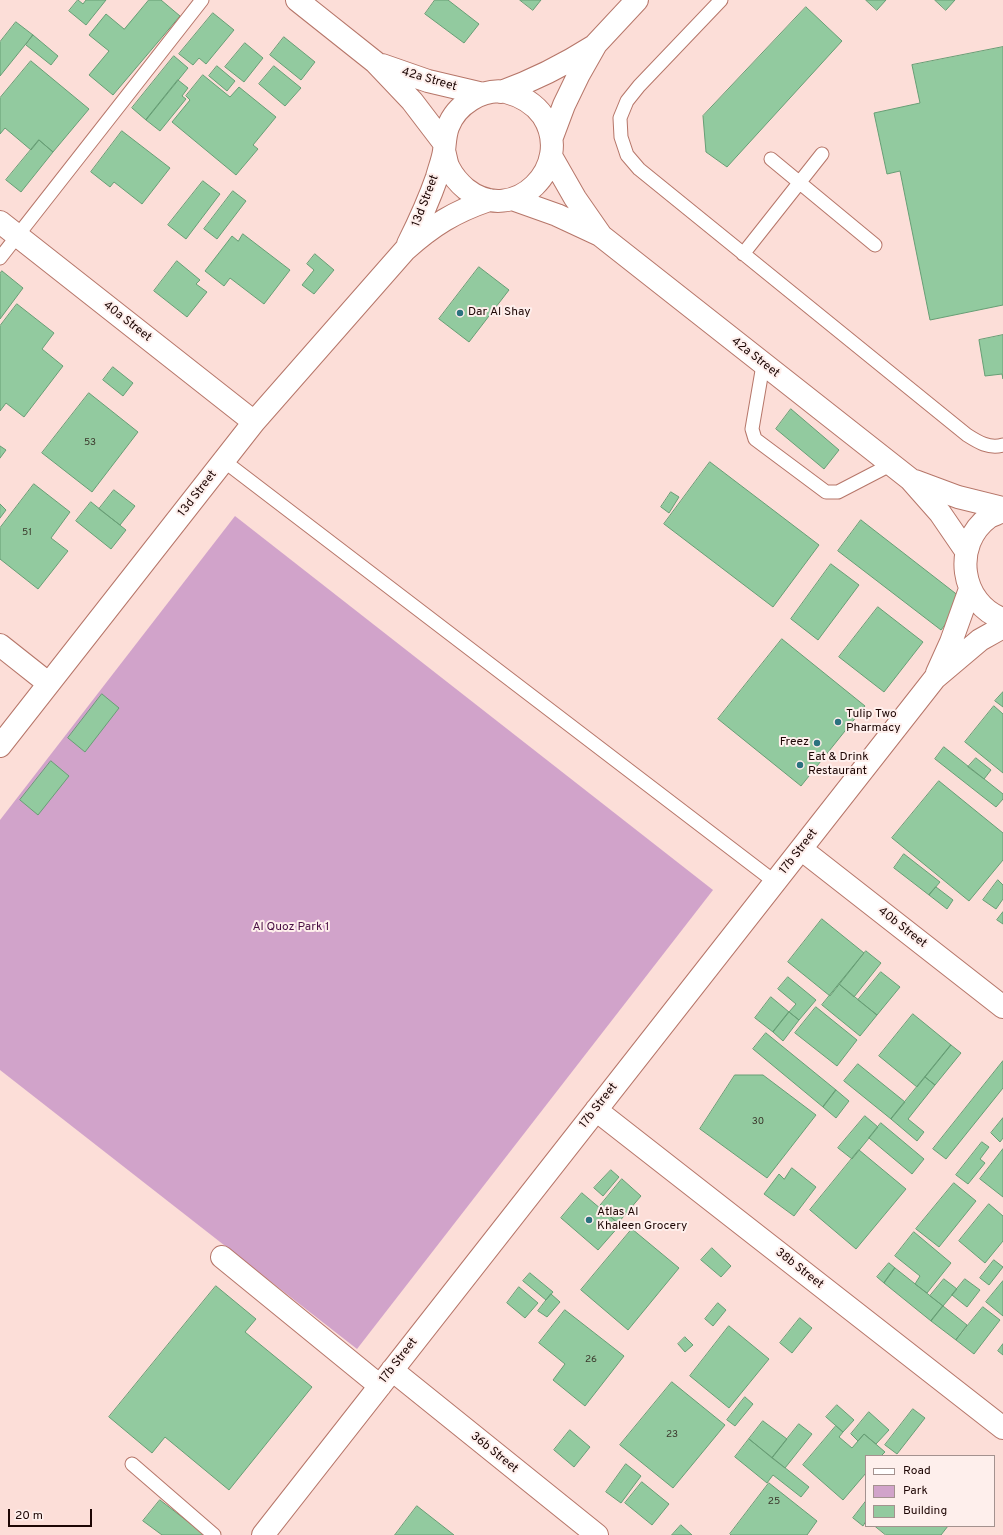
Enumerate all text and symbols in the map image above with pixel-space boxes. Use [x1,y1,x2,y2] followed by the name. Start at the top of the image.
[400,65,458,95] street label: 42a Street
[410,173,442,229] street label: 13d Street
[100,299,154,345] street label: 40a Street
[468,306,531,320] place label: Dar Al Shay
[455,308,465,318] marker: Dar Al Shay
[728,335,782,381] street label: 42a Street
[84,437,96,449] house number: 53
[176,468,220,520] street label: 13d Street
[22,527,32,539] house number: 51
[846,708,901,736] place label: Tulip Two Pharmacy
[833,717,843,727] marker: Tulip Two Pharmacy
[780,736,809,750] place label: Freez
[812,738,822,748] marker: Freez
[808,751,869,779] place label: Eat & Drink Restaurant
[795,760,805,770] marker: Eat & Drink Restaurant
[777,827,821,877] street label: 17b Street
[875,905,929,951] street label: 40b Street
[252,921,330,935] park label: Al Quoz Park 1
[577,1081,621,1131] street label: 17b Street
[752,1116,764,1128] house number: 30
[597,1206,687,1234] place label: Atlas Al Khaleen Grocery
[584,1215,594,1225] marker: Atlas Al Khaleen Grocery
[772,1246,826,1292] street label: 38b Street
[377,1336,421,1386] street label: 17b Street
[585,1354,597,1366] house number: 26
[467,1429,521,1477] street label: 36b Street
[666,1429,678,1441] house number: 23
[865,1455,995,1527] legend
[903,1463,931,1479] text: Road
[903,1483,928,1499] text: Park
[768,1496,780,1508] house number: 25
[10,1501,94,1527] scale bar
[903,1503,947,1519] text: Building
[15,1508,43,1524] text: 20 m

